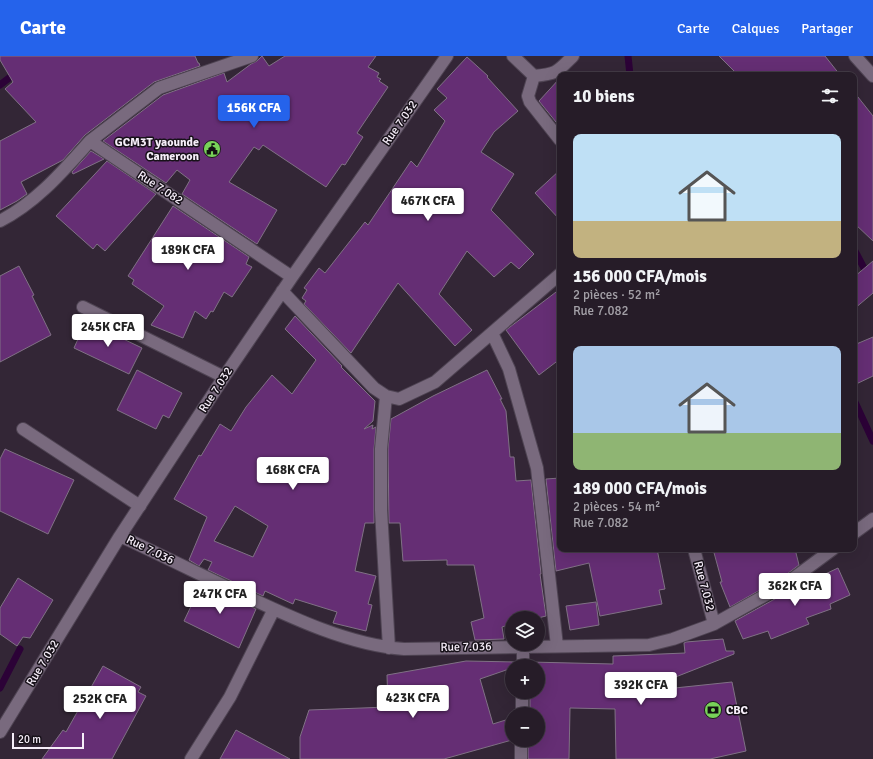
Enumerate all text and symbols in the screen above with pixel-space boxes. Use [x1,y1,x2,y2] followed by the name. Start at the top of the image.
[20,16,66,40] text: Carte
[677,20,710,37] text: Carte
[732,20,779,37] text: Calques
[801,20,853,37] text: Partager
[819,85,841,107] icon: filters
[573,86,635,107] text: 10 biens
[213,95,295,129] pin: 156K CFA
[379,98,421,148] street label: Rue 7.032
[227,100,281,116] text: 156K CFA
[115,135,199,164] place label: GCM3T yaounde Cameroon
[202,139,222,159] public building icon: GCM3T yaounde Cameroon
[671,160,743,232] icon: home
[134,168,186,208] street label: Rue 7.082
[387,188,469,222] pin: 467K CFA
[401,193,455,209] text: 467K CFA
[147,237,229,271] pin: 189K CFA
[161,242,215,258] text: 189K CFA
[573,266,707,287] text: 156 000 CFA/mois
[573,287,660,303] text: 2 pièces · 52 m²
[573,303,628,319] text: Rue 7.082
[67,314,149,348] pin: 245K CFA
[81,319,135,335] text: 245K CFA
[196,364,236,416] street label: Rue 7.032
[671,372,743,444] icon: home
[252,457,334,491] pin: 168K CFA
[266,462,320,478] text: 168K CFA
[573,478,707,499] text: 189 000 CFA/mois
[573,499,660,515] text: 2 pièces · 54 m²
[573,515,628,531] text: Rue 7.082
[124,532,176,568] street label: Rue 7.036
[690,559,718,613] street label: Rue 7.032
[754,573,836,607] pin: 362K CFA
[768,578,822,594] text: 362K CFA
[179,581,261,615] pin: 247K CFA
[193,586,247,602] text: 247K CFA
[505,611,545,747] map controls
[505,611,545,651] button: layers
[23,637,63,689] street label: Rue 7.032
[440,639,492,655] street label: Rue 7.036
[505,659,545,699] button: +
[600,672,682,706] pin: 392K CFA
[614,677,668,693] text: 392K CFA
[372,685,454,719] pin: 423K CFA
[59,686,141,720] pin: 252K CFA
[386,690,440,706] text: 423K CFA
[73,691,127,707] text: 252K CFA
[703,700,723,720] bank icon: CBC
[726,703,749,718] place label: CBC
[505,707,545,747] button: −
[12,731,84,750] scale bar
[18,733,41,746] text: 20 m

